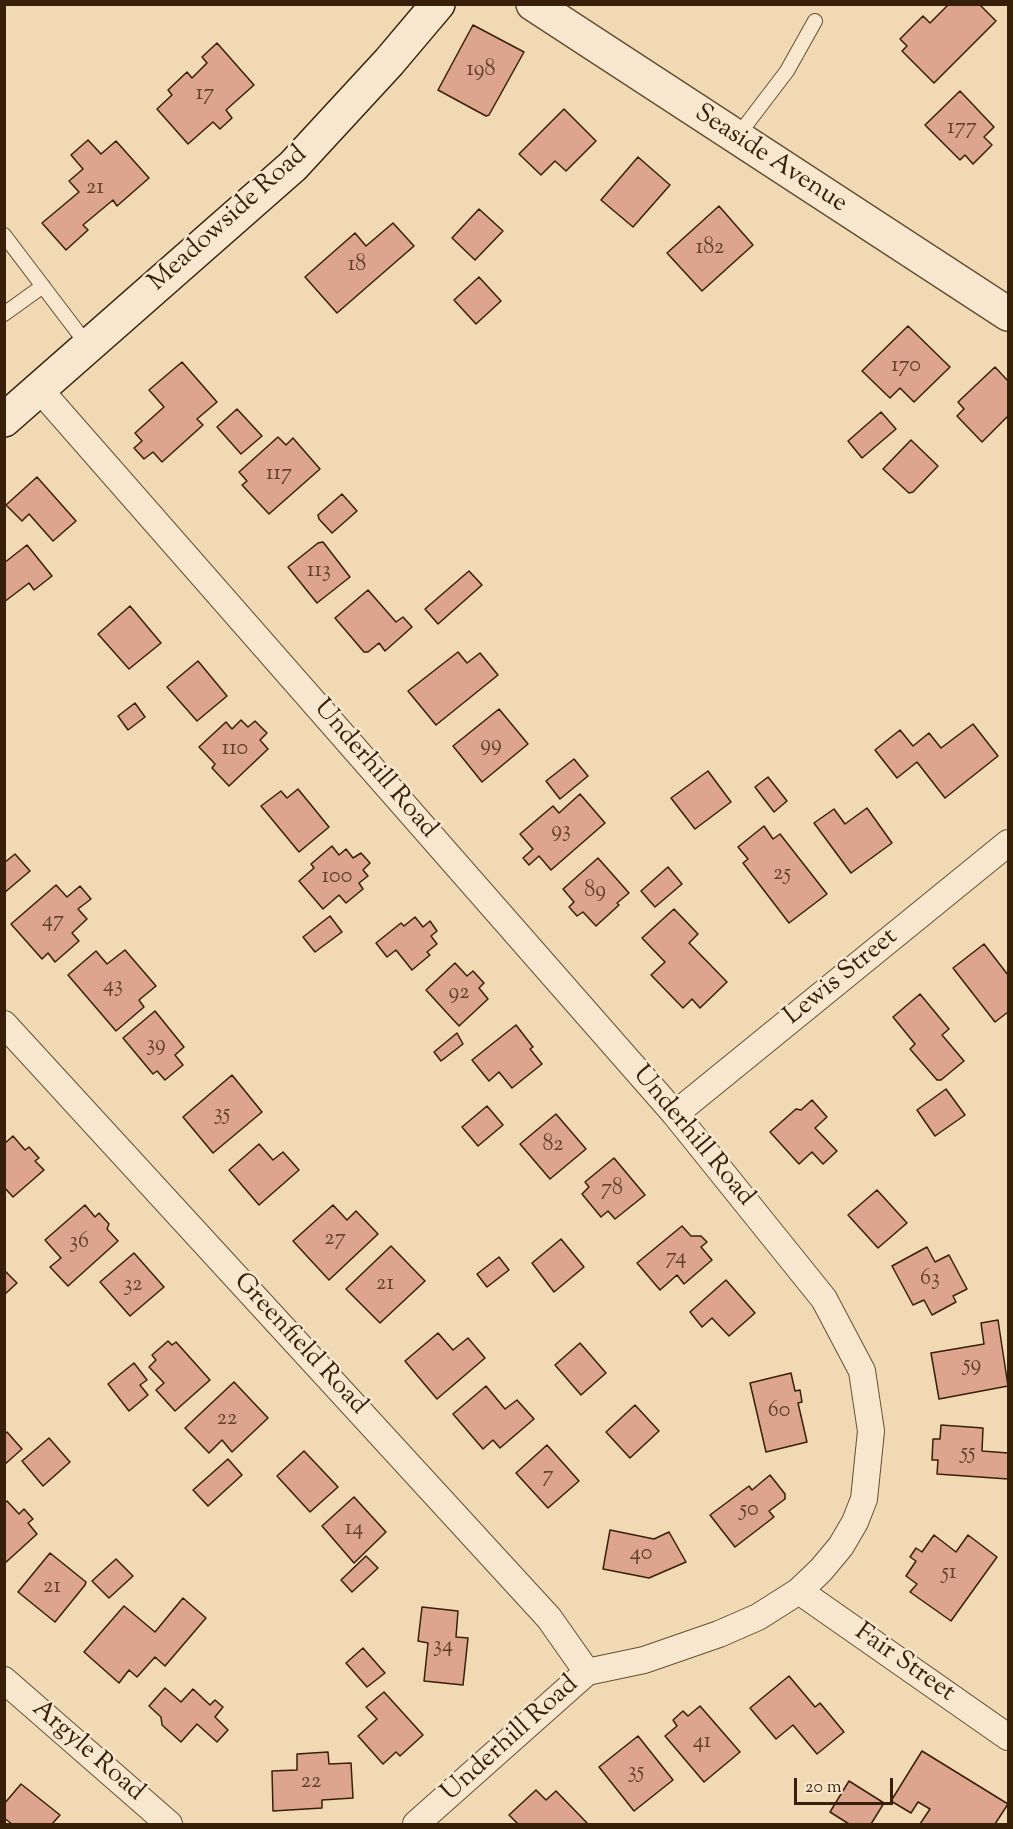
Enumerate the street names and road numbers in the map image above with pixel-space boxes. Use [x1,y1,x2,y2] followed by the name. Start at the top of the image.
[688,99,852,221] street label: Seaside Avenue
[143,141,315,299] street label: Meadowside Road
[305,694,443,846] street label: Underhill Road
[779,923,905,1033] street label: Lewis Street
[624,1060,760,1214] street label: Underhill Road
[225,1268,373,1422] street label: Greenfield Road
[848,1618,960,1710] street label: Fair Street
[436,1670,586,1810] street label: Underhill Road
[24,1695,150,1809] street label: Argyle Road

